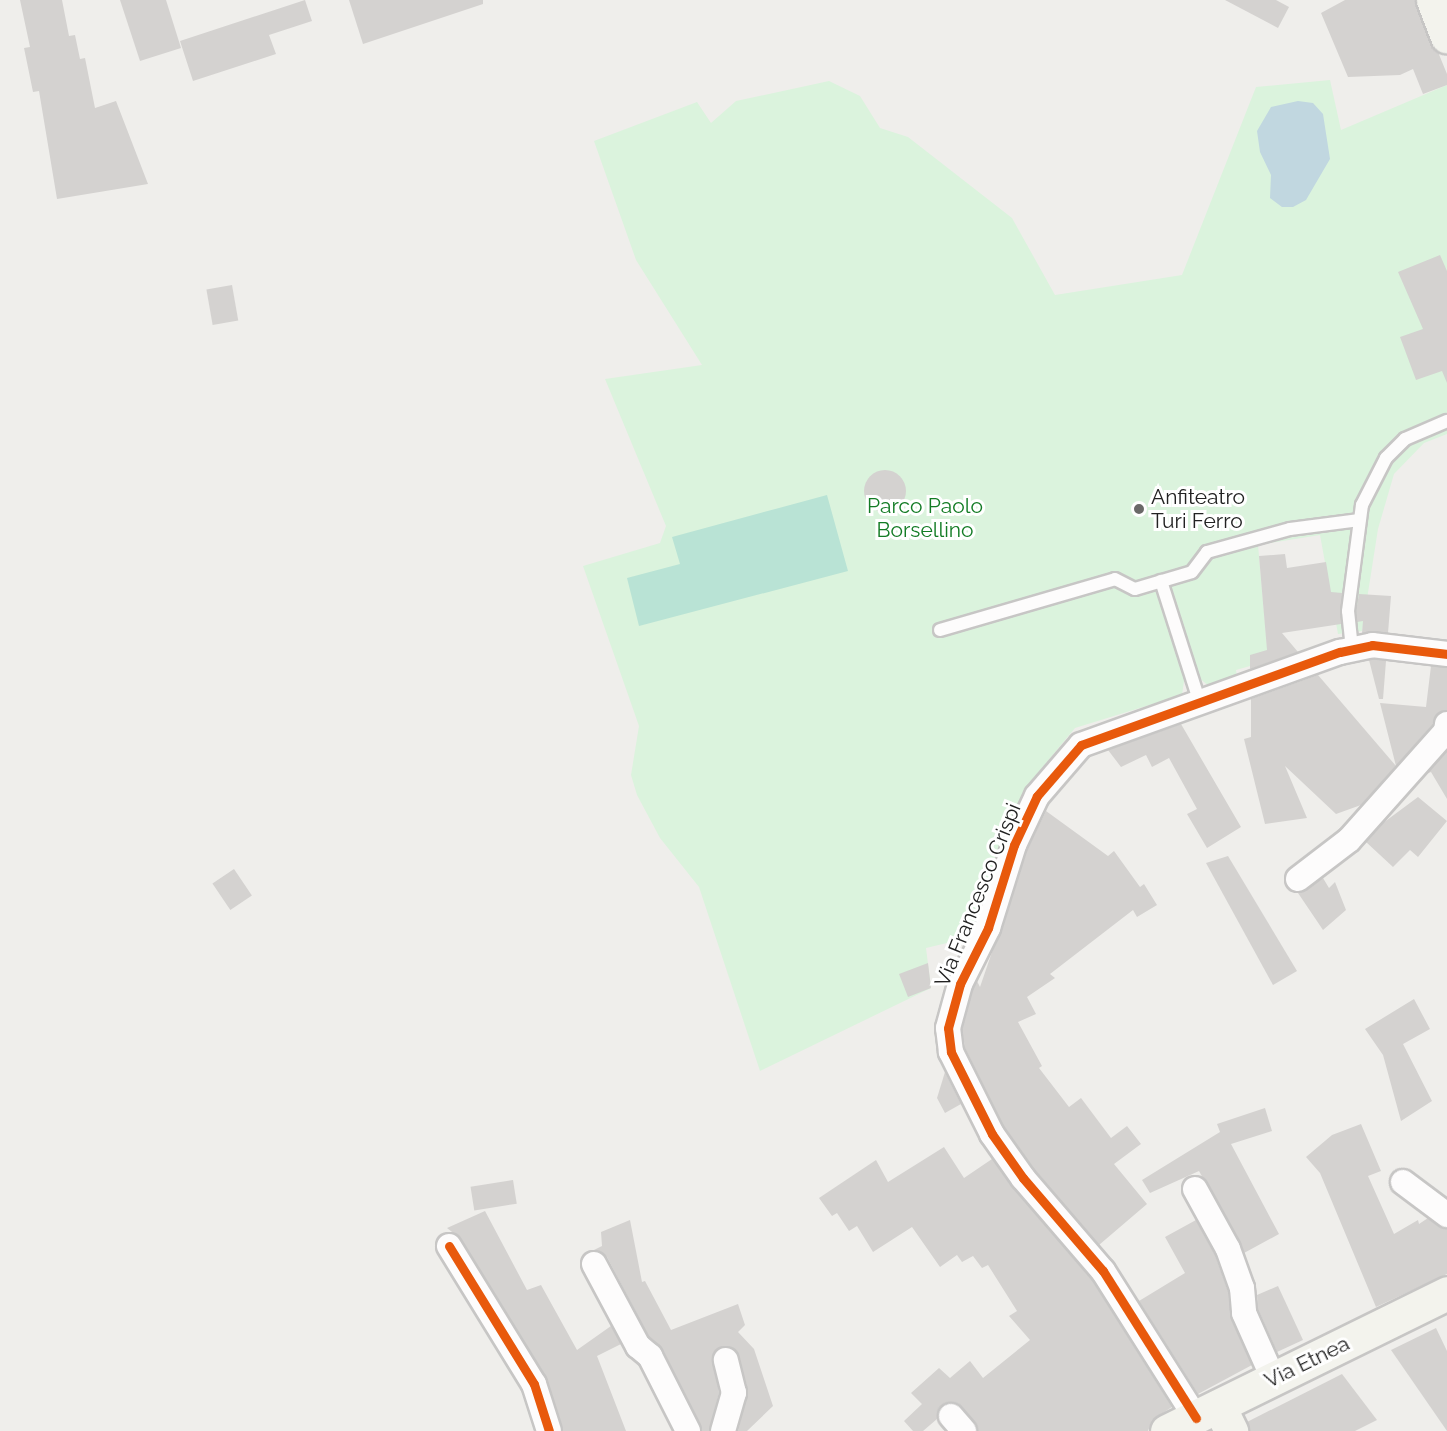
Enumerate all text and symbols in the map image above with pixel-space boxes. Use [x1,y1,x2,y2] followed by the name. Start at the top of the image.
[1151,484,1245,534] place label: Anfiteatro Turi Ferro
[867,493,983,543] park label: Parco Paolo Borsellino
[1132,502,1146,516] marker: Anfiteatro Turi Ferro
[930,800,1026,990] street label: Via Francesco Crispi
[1260,1331,1354,1393] street label: Via Etnea

